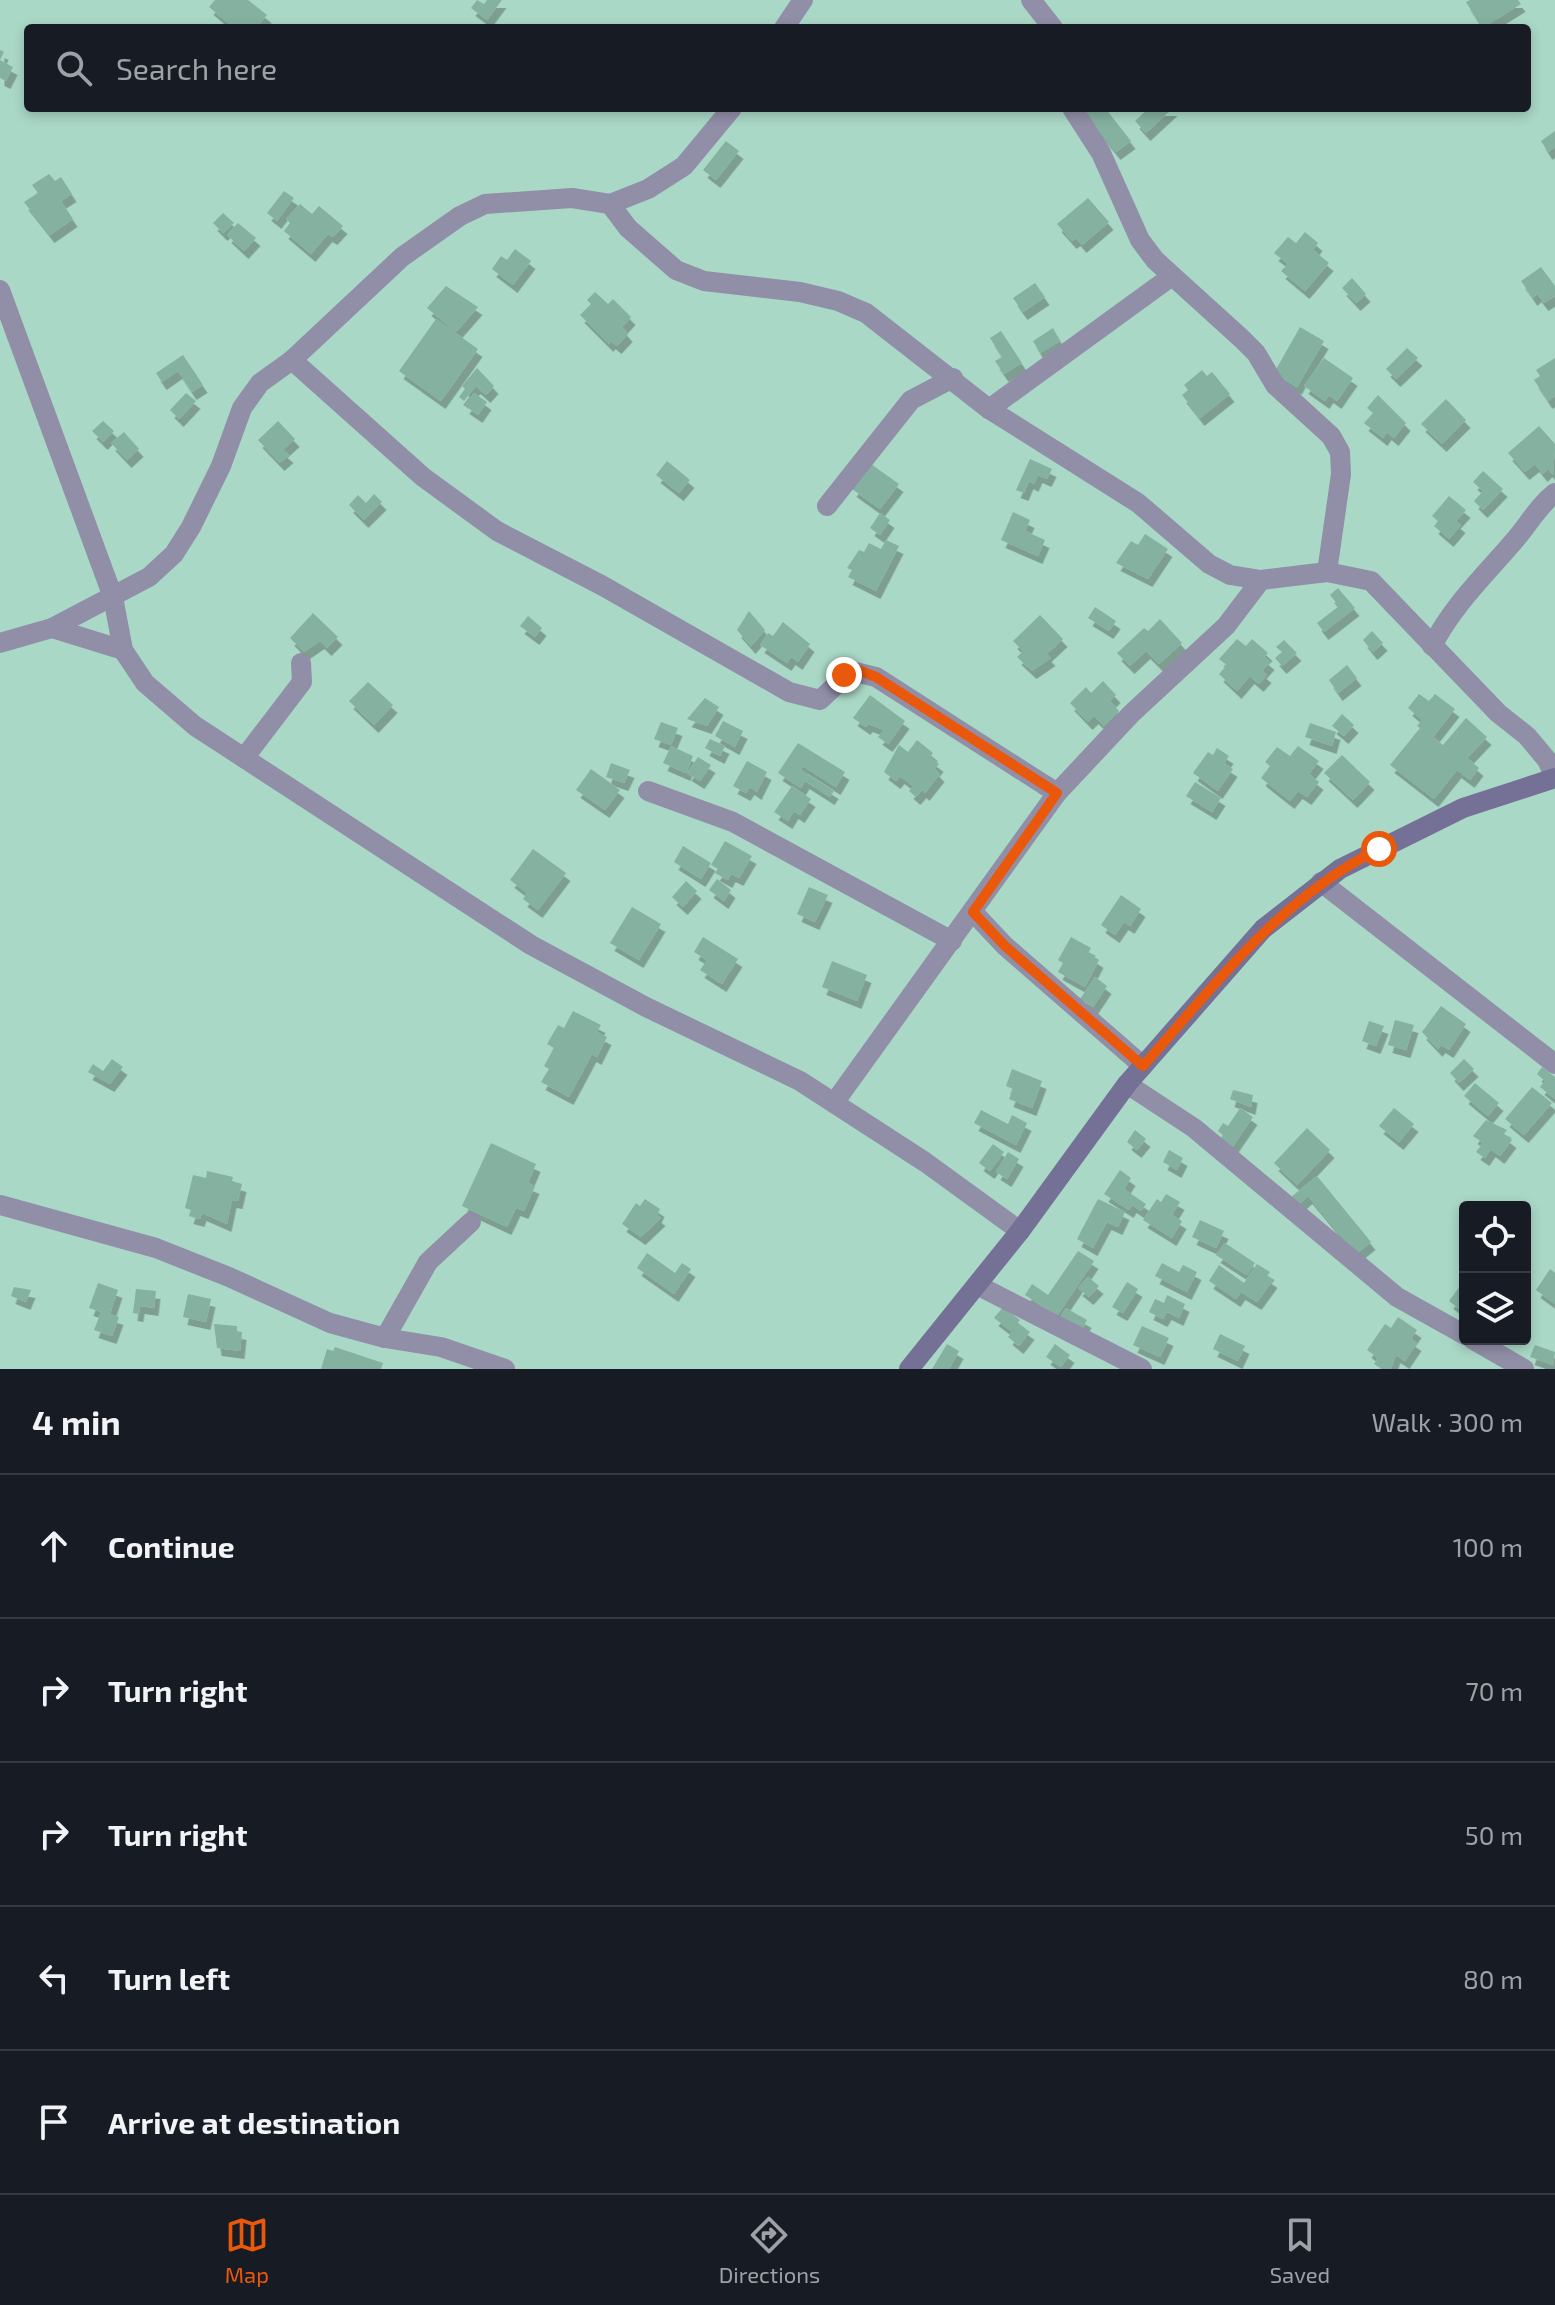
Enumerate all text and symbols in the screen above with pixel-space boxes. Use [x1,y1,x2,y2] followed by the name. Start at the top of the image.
[24,24,1531,112] search box
[52,46,96,90] icon: search
[116,50,277,86] text: Search here
[826,657,862,693] route end
[1361,831,1397,867] route start
[1459,1201,1531,1345] map controls
[1459,1201,1531,1273] button: locate
[1459,1273,1531,1345] button: layers
[32,1401,121,1442] text: 4 min
[1372,1406,1523,1437] text: Walk · 300 m
[32,1524,76,1568] icon: ahead
[108,1528,235,1564] text: Continue
[1453,1531,1523,1562] text: 100 m
[32,1668,76,1712] icon: right
[108,1672,248,1708] text: Turn right
[1465,1675,1523,1706] text: 70 m
[32,1812,76,1856] icon: right
[108,1816,248,1852] text: Turn right
[1465,1819,1523,1850] text: 50 m
[32,1956,76,2000] icon: left
[108,1960,230,1996] text: Turn left
[1463,1963,1523,1994] text: 80 m
[32,2100,76,2144] icon: arrive
[108,2104,400,2140] text: Arrive at destination
[225,2213,269,2287] tab: Map
[719,2213,820,2287] tab: Directions
[1270,2213,1330,2287] tab: Saved

